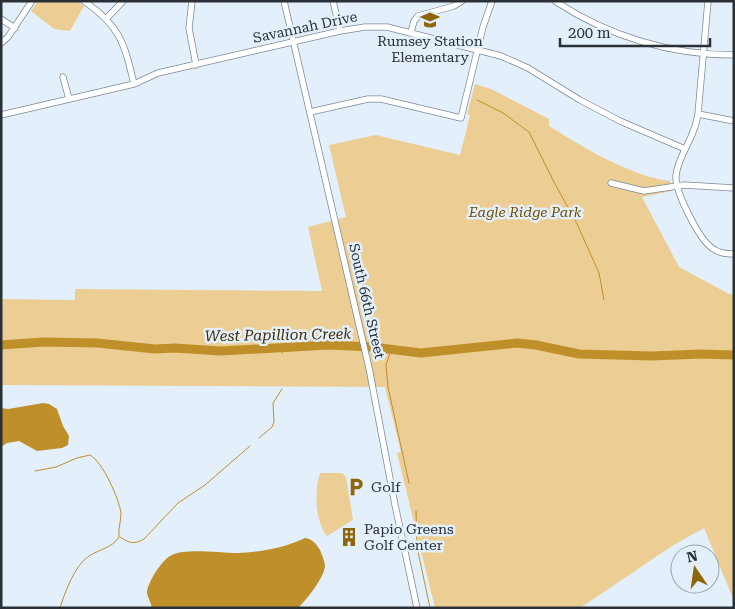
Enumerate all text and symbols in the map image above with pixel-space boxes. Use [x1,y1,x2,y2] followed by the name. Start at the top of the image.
[251,8,359,46] street label: Savannah Drive
[419,9,441,31] school or university icon: Rumsey Station Elementary
[560,15,710,47] scale bar
[568,24,611,42] text: 200 m
[377,33,483,65] place label: Rumsey Station Elementary
[468,204,582,220] park label: Eagle Ridge Park
[346,242,388,360] street label: South 66th Street
[205,325,352,345] water label: West Papillion Creek
[345,476,367,498] parking icon: Golf
[371,479,401,495] place label: Golf
[364,521,454,553] place label: Papio Greens Golf Center
[338,526,360,548] building icon: Papio Greens Golf Center
[670,544,720,594] north arrow
[685,547,699,565] text: N

